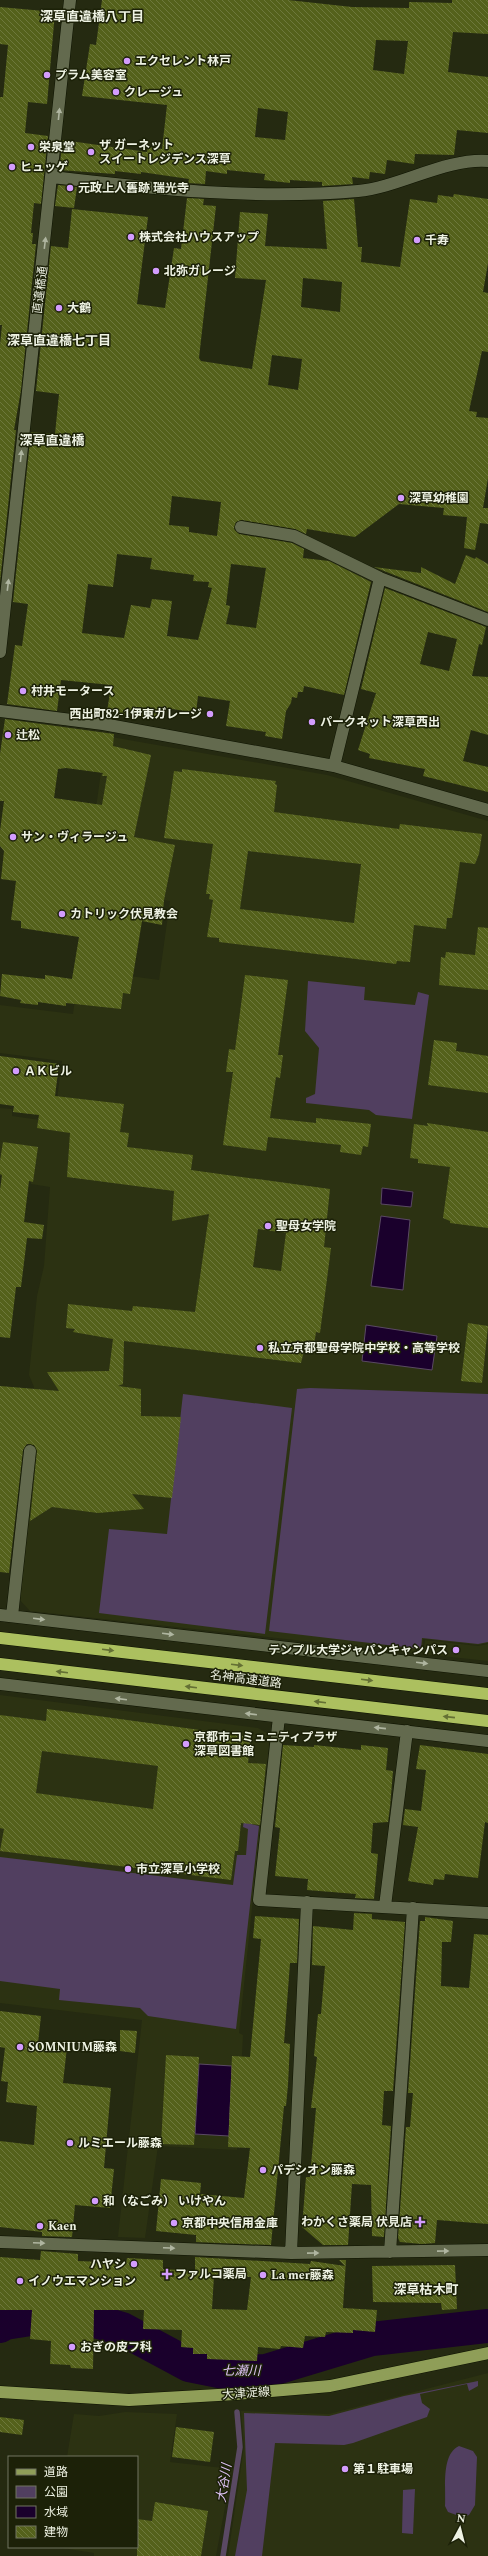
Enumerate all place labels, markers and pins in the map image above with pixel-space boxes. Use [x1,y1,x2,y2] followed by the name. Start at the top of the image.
[135,52,231,71] place label: エクセレント林戸
[122,56,132,66] marker: エクセレント林戸
[55,66,127,85] place label: プラム美容室
[42,70,52,80] marker: プラム美容室
[124,83,183,102] place label: クレージュ
[111,87,121,97] marker: クレージュ
[99,136,231,169] place label: ザ ガーネット スイートレジデンス深草
[39,138,75,157] place label: 栄泉堂
[26,142,36,152] marker: 栄泉堂
[86,147,96,157] marker: ザ ガーネット スイートレジデンス深草
[20,158,68,177] place label: ヒュッゲ
[7,162,17,172] marker: ヒュッゲ
[78,179,189,198] place label: 元政上人舊跡 瑞光寺
[65,183,75,193] marker: 元政上人舊跡 瑞光寺
[139,228,259,247] place label: 株式会社ハウスアップ
[425,231,449,250] place label: 千寿
[126,232,136,242] marker: 株式会社ハウスアップ
[412,235,422,245] marker: 千寿
[164,262,236,281] place label: 北弥ガレージ
[151,266,161,276] marker: 北弥ガレージ
[67,299,91,318] place label: 大鶴
[54,303,64,313] marker: 大鶴
[409,489,469,508] place label: 深草幼稚園
[396,493,406,503] marker: 深草幼稚園
[31,682,114,701] place label: 村井モータース
[18,686,28,696] marker: 村井モータース
[70,705,202,724] place label: 西出町82-1伊東ガレージ
[205,709,215,719] marker: 西出町82-1伊東ガレージ
[320,713,440,732] place label: パークネット深草西出
[307,717,317,727] marker: パークネット深草西出
[16,726,40,745] place label: 辻松
[3,730,13,740] marker: 辻松
[21,828,128,847] place label: サン・ヴィラージュ
[8,832,18,842] marker: サン・ヴィラージュ
[70,905,178,924] place label: カトリック伏見教会
[57,909,67,919] marker: カトリック伏見教会
[24,1062,72,1081] place label: ＡＫビル
[11,1066,21,1076] marker: ＡＫビル
[276,1217,336,1236] place label: 聖母女学院
[263,1221,273,1231] marker: 聖母女学院
[268,1339,460,1358] place label: 私立京都聖母学院中学校・高等学校
[255,1343,265,1353] marker: 私立京都聖母学院中学校・高等学校
[268,1641,448,1660] place label: テンプル大学ジャパンキャンパス
[451,1645,461,1655] marker: テンプル大学ジャパンキャンパス
[194,1728,337,1761] place label: 京都市コミュニティプラザ 深草図書館
[181,1739,191,1749] marker: 京都市コミュニティプラザ 深草図書館
[136,1860,220,1879] place label: 市立深草小学校
[123,1864,133,1874] marker: 市立深草小学校
[28,2038,117,2057] place label: SOMNIUM藤森
[15,2042,25,2052] marker: SOMNIUM藤森
[78,2134,162,2153] place label: ルミエール藤森
[65,2138,75,2148] marker: ルミエール藤森
[271,2161,355,2180] place label: パデシオン藤森
[258,2165,268,2175] marker: パデシオン藤森
[103,2192,226,2211] place label: 和（なごみ） いけやん
[90,2196,100,2206] marker: 和（なごみ） いけやん
[301,2213,412,2232] place label: わかくさ薬局 伏見店
[182,2214,278,2233] place label: 京都中央信用金庫
[48,2217,77,2236] place label: Kaen
[415,2217,425,2227] marker: わかくさ薬局 伏見店
[169,2218,179,2228] marker: 京都中央信用金庫
[35,2221,45,2231] marker: Kaen
[90,2255,126,2274] place label: ハヤシ
[129,2259,139,2269] marker: ハヤシ
[175,2265,247,2284] place label: ファルコ薬局
[271,2266,334,2285] place label: La mer藤森
[162,2269,172,2279] marker: ファルコ薬局
[258,2270,268,2280] marker: La mer藤森
[28,2272,136,2291] place label: イノウエマンション
[15,2276,25,2286] marker: イノウエマンション
[80,2338,152,2357] place label: おぎの皮フ科
[67,2342,77,2352] marker: おぎの皮フ科
[353,2460,413,2479] place label: 第１駐車場
[340,2464,350,2474] marker: 第１駐車場

